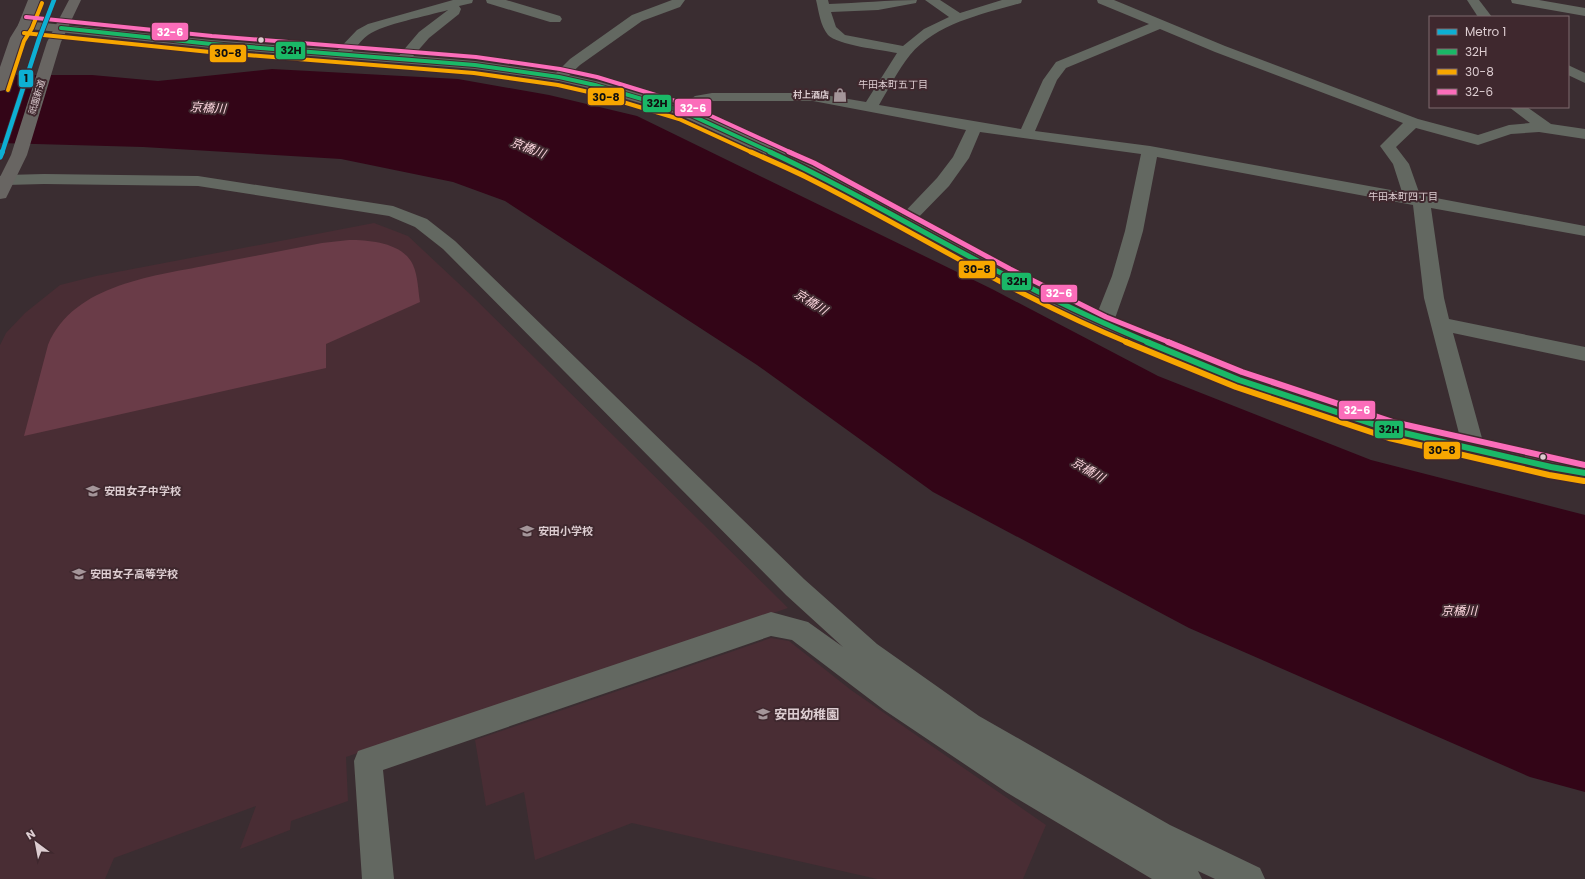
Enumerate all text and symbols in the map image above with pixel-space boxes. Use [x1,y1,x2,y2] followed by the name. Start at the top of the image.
[1429,16,1569,108] legend
[151,22,189,41] line badge: 32-6
[1465,23,1506,40] text: Metro 1
[157,24,183,40] text: 32-6
[256,35,266,45] unlabelled marker
[275,41,306,60] line badge: 32H
[281,42,301,58] text: 32H
[1465,43,1487,60] text: 32H
[209,44,247,63] line badge: 30-8
[214,45,242,61] text: 30-8
[1465,63,1494,80] text: 30-8
[18,69,34,88] line badge: 1
[24,70,28,86] text: 1
[858,77,928,92] district label: 牛田本町五丁目
[26,78,48,116] street label: 祇園新道
[1465,83,1493,100] text: 32-6
[587,87,625,106] line badge: 30-8
[832,87,848,103] shop icon: 村上酒店
[592,89,620,105] text: 30-8
[793,89,829,101] place label: 村上酒店
[642,94,672,113] line badge: 32H
[647,95,667,111] text: 32H
[190,98,228,117] water label: 京橋川
[674,98,712,117] line badge: 32-6
[680,100,706,116] text: 32-6
[508,133,550,163] water label: 京橋川
[1368,189,1438,204] district label: 牛田本町四丁目
[958,260,996,279] line badge: 30-8
[963,261,991,277] text: 30-8
[1001,272,1032,291] line badge: 32H
[1007,273,1027,289] text: 32H
[1040,284,1078,303] line badge: 32-6
[791,285,833,319] water label: 京橋川
[1046,285,1072,301] text: 32-6
[1338,400,1376,420] line badge: 32-6
[1344,402,1370,418] text: 32-6
[1374,420,1404,439] line badge: 32H
[1379,421,1399,437] text: 32H
[1423,441,1461,460] line badge: 30-8
[1428,442,1456,458] text: 30-8
[1538,452,1548,462] unlabelled marker
[1068,453,1110,487] water label: 京橋川
[85,483,101,499] school or university icon: 安田女子中学校
[104,483,181,499] place label: 安田女子中学校
[519,523,535,539] school or university icon: 安田小学校
[538,523,593,539] place label: 安田小学校
[71,566,87,582] school or university icon: 安田女子高等学校
[90,566,178,582] place label: 安田女子高等学校
[1441,602,1479,619] water label: 京橋川
[774,705,839,724] place label: 安田幼稚園
[755,706,771,722] school or university icon: 安田幼稚園
[16,823,56,863] north arrow
[23,826,38,843] text: N

